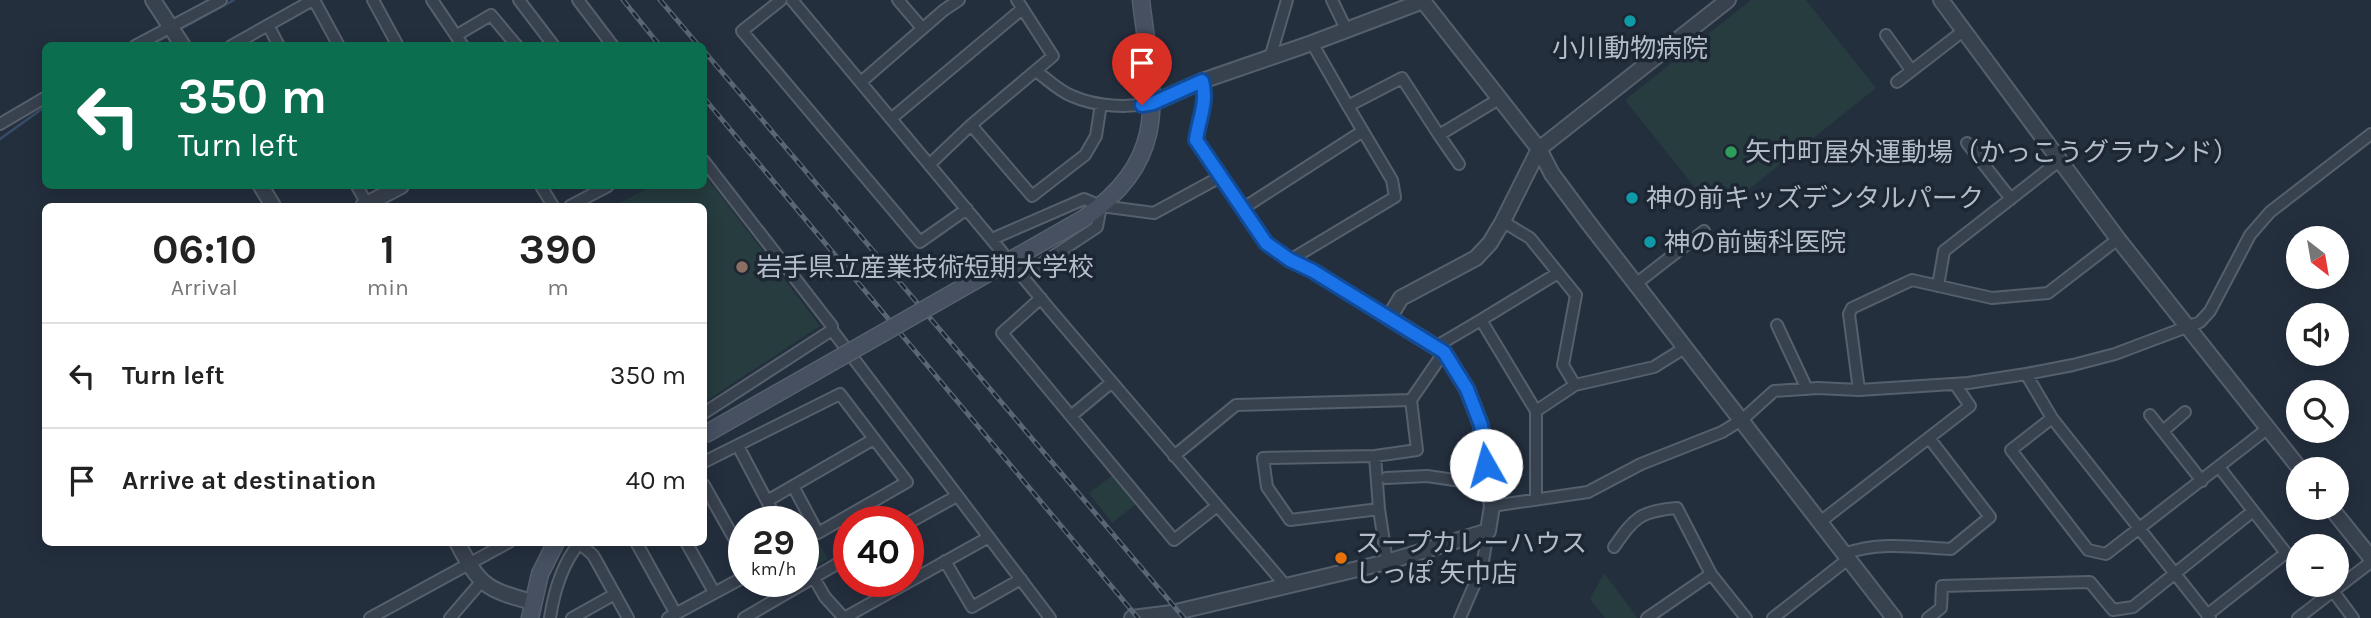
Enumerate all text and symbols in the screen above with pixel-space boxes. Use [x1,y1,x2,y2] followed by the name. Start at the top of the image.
[1622,13,1638,29] marker: 小川動物病院
[1112,33,1172,105] pin
[1552,33,1708,64] place label: 小川動物病院
[1123,44,1161,82] icon: arrive
[178,68,327,125] text: 350 m
[63,70,154,161] icon: left
[178,127,298,164] text: Turn left
[1745,137,2239,168] place label: 矢巾町屋外運動場（かっこうグラウンド）
[1723,144,1739,160] marker: 矢巾町屋外運動場（かっこうグラウンド）
[1646,183,1984,214] place label: 神の前キッズデンタルパーク
[1624,190,1640,206] marker: 神の前キッズデンタルパーク
[152,224,257,274] text: 06:10
[380,224,395,274] text: 1
[519,224,597,274] text: 390
[2286,226,2348,289] north arrow
[2286,226,2349,597] map controls
[1664,227,1846,258] place label: 神の前歯科医院
[1642,234,1658,250] marker: 神の前歯科医院
[756,252,1094,283] place label: 岩手県立産業技術短期大学校
[734,259,750,275] marker: 岩手県立産業技術短期大学校
[171,274,238,301] text: Arrival
[367,274,409,301] text: min
[547,274,569,301] text: m
[2286,303,2349,366] button: sound
[63,357,101,395] icon: left
[122,360,224,391] text: Turn left
[610,360,686,391] text: 350 m
[2286,380,2349,443] button: search
[1449,428,1523,502] position arrow
[2286,457,2349,520] button: +
[63,462,101,500] icon: arrive
[122,465,376,496] text: Arrive at destination
[626,465,686,496] text: 40 m
[833,506,924,597] speed limit sign: 40
[752,522,795,563] text: 29
[1355,528,1587,589] place label: スープカレーハウス しっぽ 矢巾店
[2286,534,2349,597] button: −
[1333,550,1349,566] marker: スープカレーハウス しっぽ 矢巾店
[751,558,796,580] text: km/h

